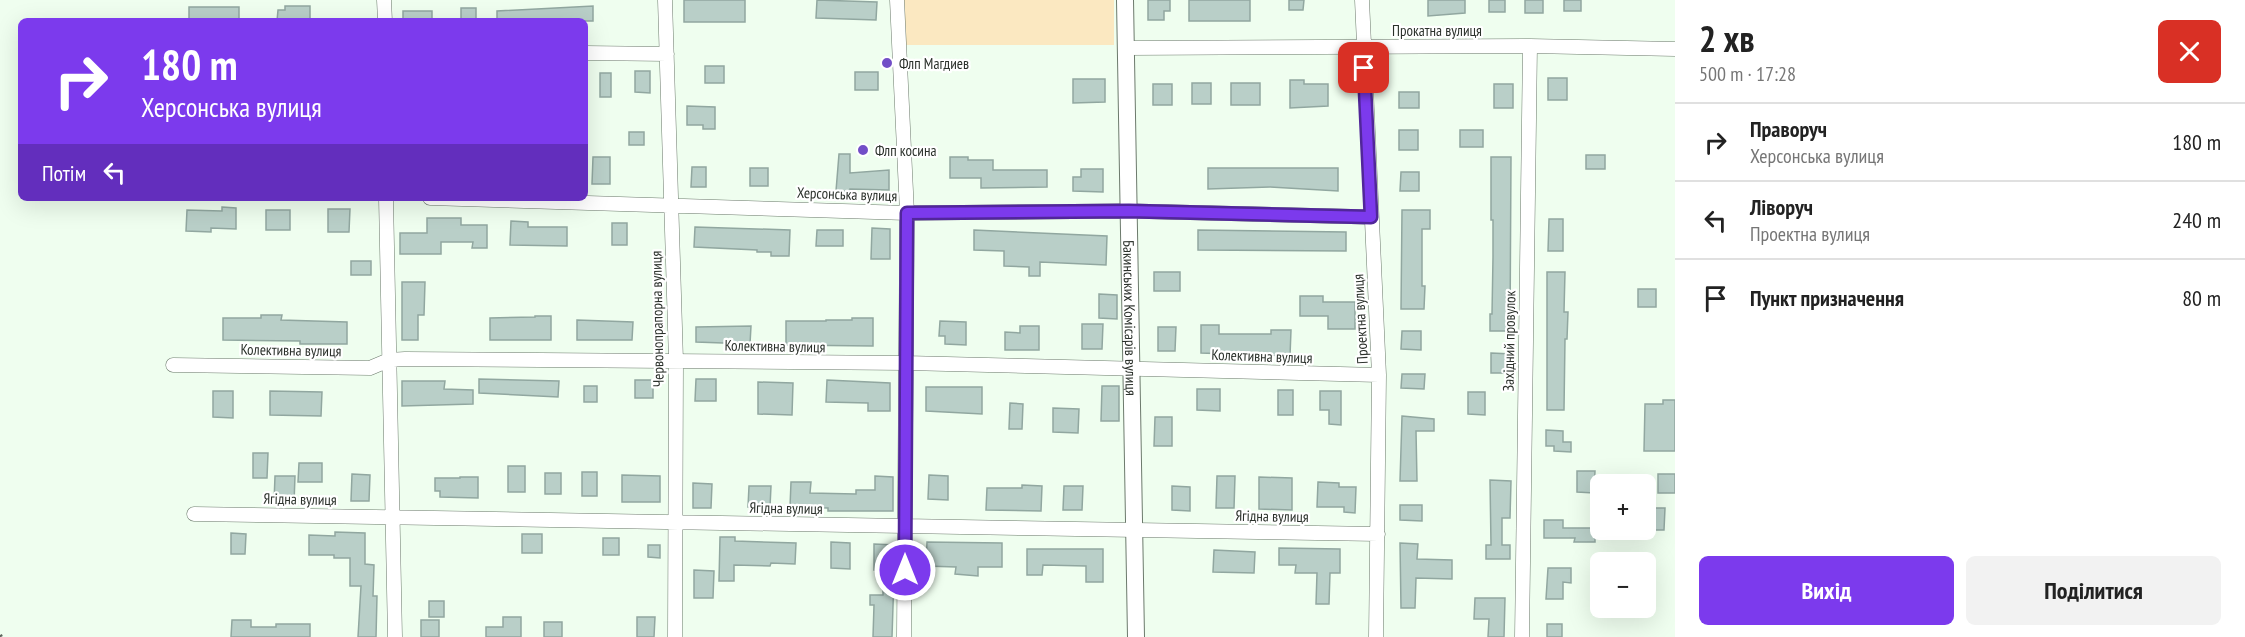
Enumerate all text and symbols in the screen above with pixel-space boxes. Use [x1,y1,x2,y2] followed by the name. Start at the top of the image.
[1699,15,1754,62] text: 2 хв
[2158,20,2221,83] button: close
[1392,21,1482,40] street label: Прокатна вулиця
[141,37,238,92] text: 180 m
[42,42,120,120] icon: right
[1338,42,1389,93] pin
[1347,51,1380,84] icon: arrive
[899,54,969,73] place label: Флп Магдиев
[880,56,894,70] marker: Флп Магдиев
[1699,61,1796,87] text: 500 m · 17:28
[141,90,322,124] text: Херсонська вулиця
[1750,115,1827,143] text: Праворуч
[1699,126,1732,159] icon: right
[2172,128,2221,156] text: 180 m
[875,141,936,160] place label: Флп косина
[856,143,870,157] marker: Флп косина
[1750,143,1884,169] text: Херсонська вулиця
[98,156,131,189] icon: left
[42,159,86,187] text: Потім
[796,183,898,205] street label: Херсонська вулиця
[1750,193,1813,221] text: Ліворуч
[1699,204,1732,237] icon: left
[2172,206,2221,234] text: 240 m
[1750,221,1870,247] text: Проектна вулиця
[1120,240,1141,396] street label: Бакинських Комісарів вулиця
[646,251,668,387] street label: Червонопрапорна вулиця
[1348,273,1372,364] street label: Проектна вулиця
[1699,282,1732,315] icon: arrive
[1750,284,1904,312] text: Пункт призначення
[2182,284,2221,312] text: 80 m
[1499,290,1519,392] street label: Західний провулок
[724,336,826,356] street label: Колективна вулиця
[240,340,342,360] street label: Колективна вулиця
[1211,345,1313,367] street label: Колективна вулиця
[1590,474,1656,618] map controls
[1590,474,1656,540] button: +
[263,489,337,509] street label: Ягідна вулиця
[749,498,823,518] street label: Ягідна вулиця
[1235,506,1309,526] street label: Ягідна вулиця
[873,538,937,602] position arrow
[1590,552,1656,618] button: −
[1699,556,1954,625] button: Вихід
[1966,556,2221,625] button: Поділитися

